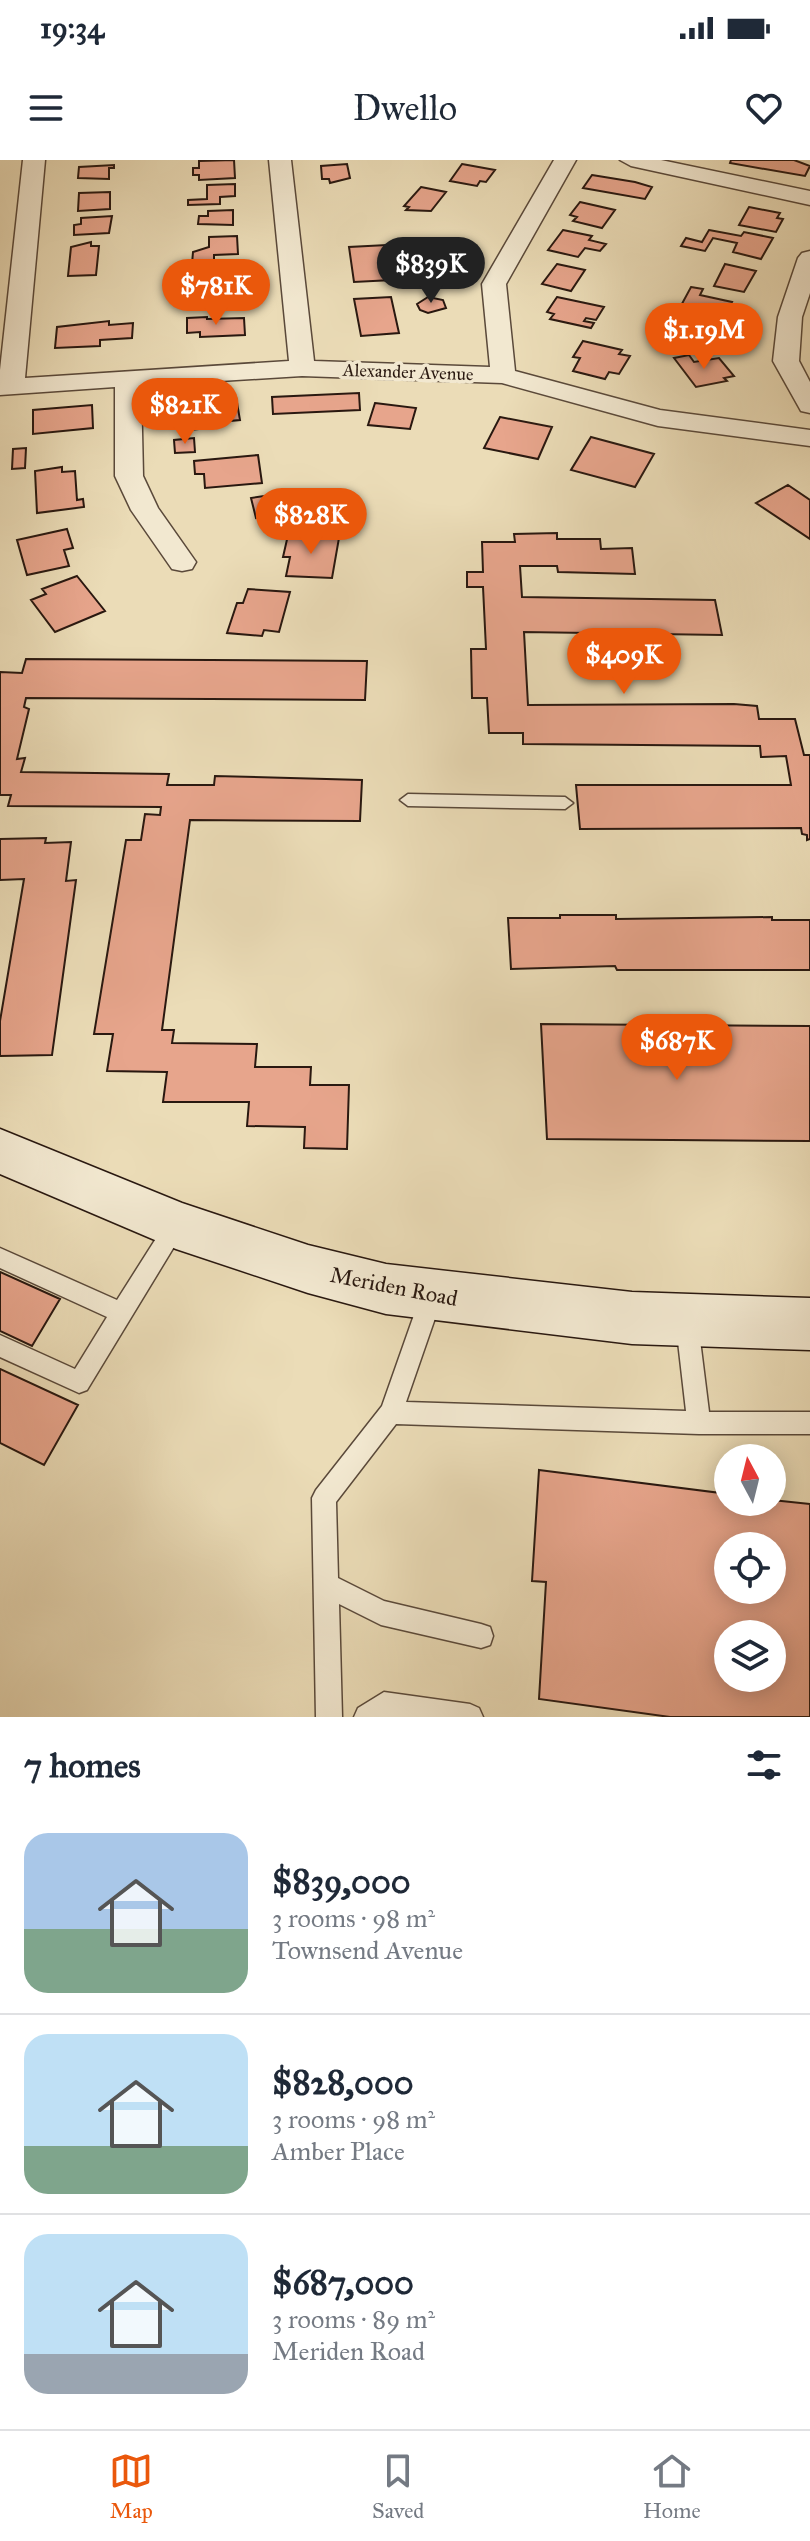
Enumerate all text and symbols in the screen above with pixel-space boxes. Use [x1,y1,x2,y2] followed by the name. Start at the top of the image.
[40,10,104,46] text: 19:34
[24,86,68,130] icon: menu
[353,86,457,130] text: Dwello
[742,86,786,130] icon: heart
[375,237,487,305] pin: $839K
[395,247,467,279] text: $839K
[160,259,272,327] pin: $781K
[180,269,252,301] text: $781K
[639,303,769,371] pin: $1.19M
[663,313,745,345] text: $1.19M
[341,359,474,385] street label: Alexander Avenue
[129,378,241,446] pin: $821K
[150,388,220,420] text: $821K
[255,488,367,556] pin: $828K
[274,498,348,530] text: $828K
[568,628,680,696] pin: $409K
[585,638,663,670] text: $409K
[621,1014,733,1082] pin: $687K
[639,1024,715,1056] text: $687K
[328,1261,460,1312] street label: Meriden Road
[714,1444,786,1516] north arrow
[714,1444,786,1692] map controls
[714,1532,786,1604] button: locate
[714,1620,786,1692] button: layers
[742,1743,786,1787] icon: filters
[24,1745,141,1786] text: 7 homes
[272,1861,411,1902] text: $839,000
[88,1865,184,1961] icon: home
[272,1902,435,1934] text: 3 rooms · 98 m²
[272,1934,463,1966] text: Townsend Avenue
[272,2062,413,2103] text: $828,000
[88,2066,184,2162] icon: home
[272,2103,435,2135] text: 3 rooms · 98 m²
[272,2135,405,2167] text: Amber Place
[272,2262,414,2303] text: $687,000
[88,2266,184,2362] icon: home
[272,2303,435,2335] text: 3 rooms · 89 m²
[272,2335,425,2367] text: Meriden Road
[109,2449,153,2524] tab: Map
[372,2449,424,2524] tab: Saved
[643,2449,701,2524] tab: Home

